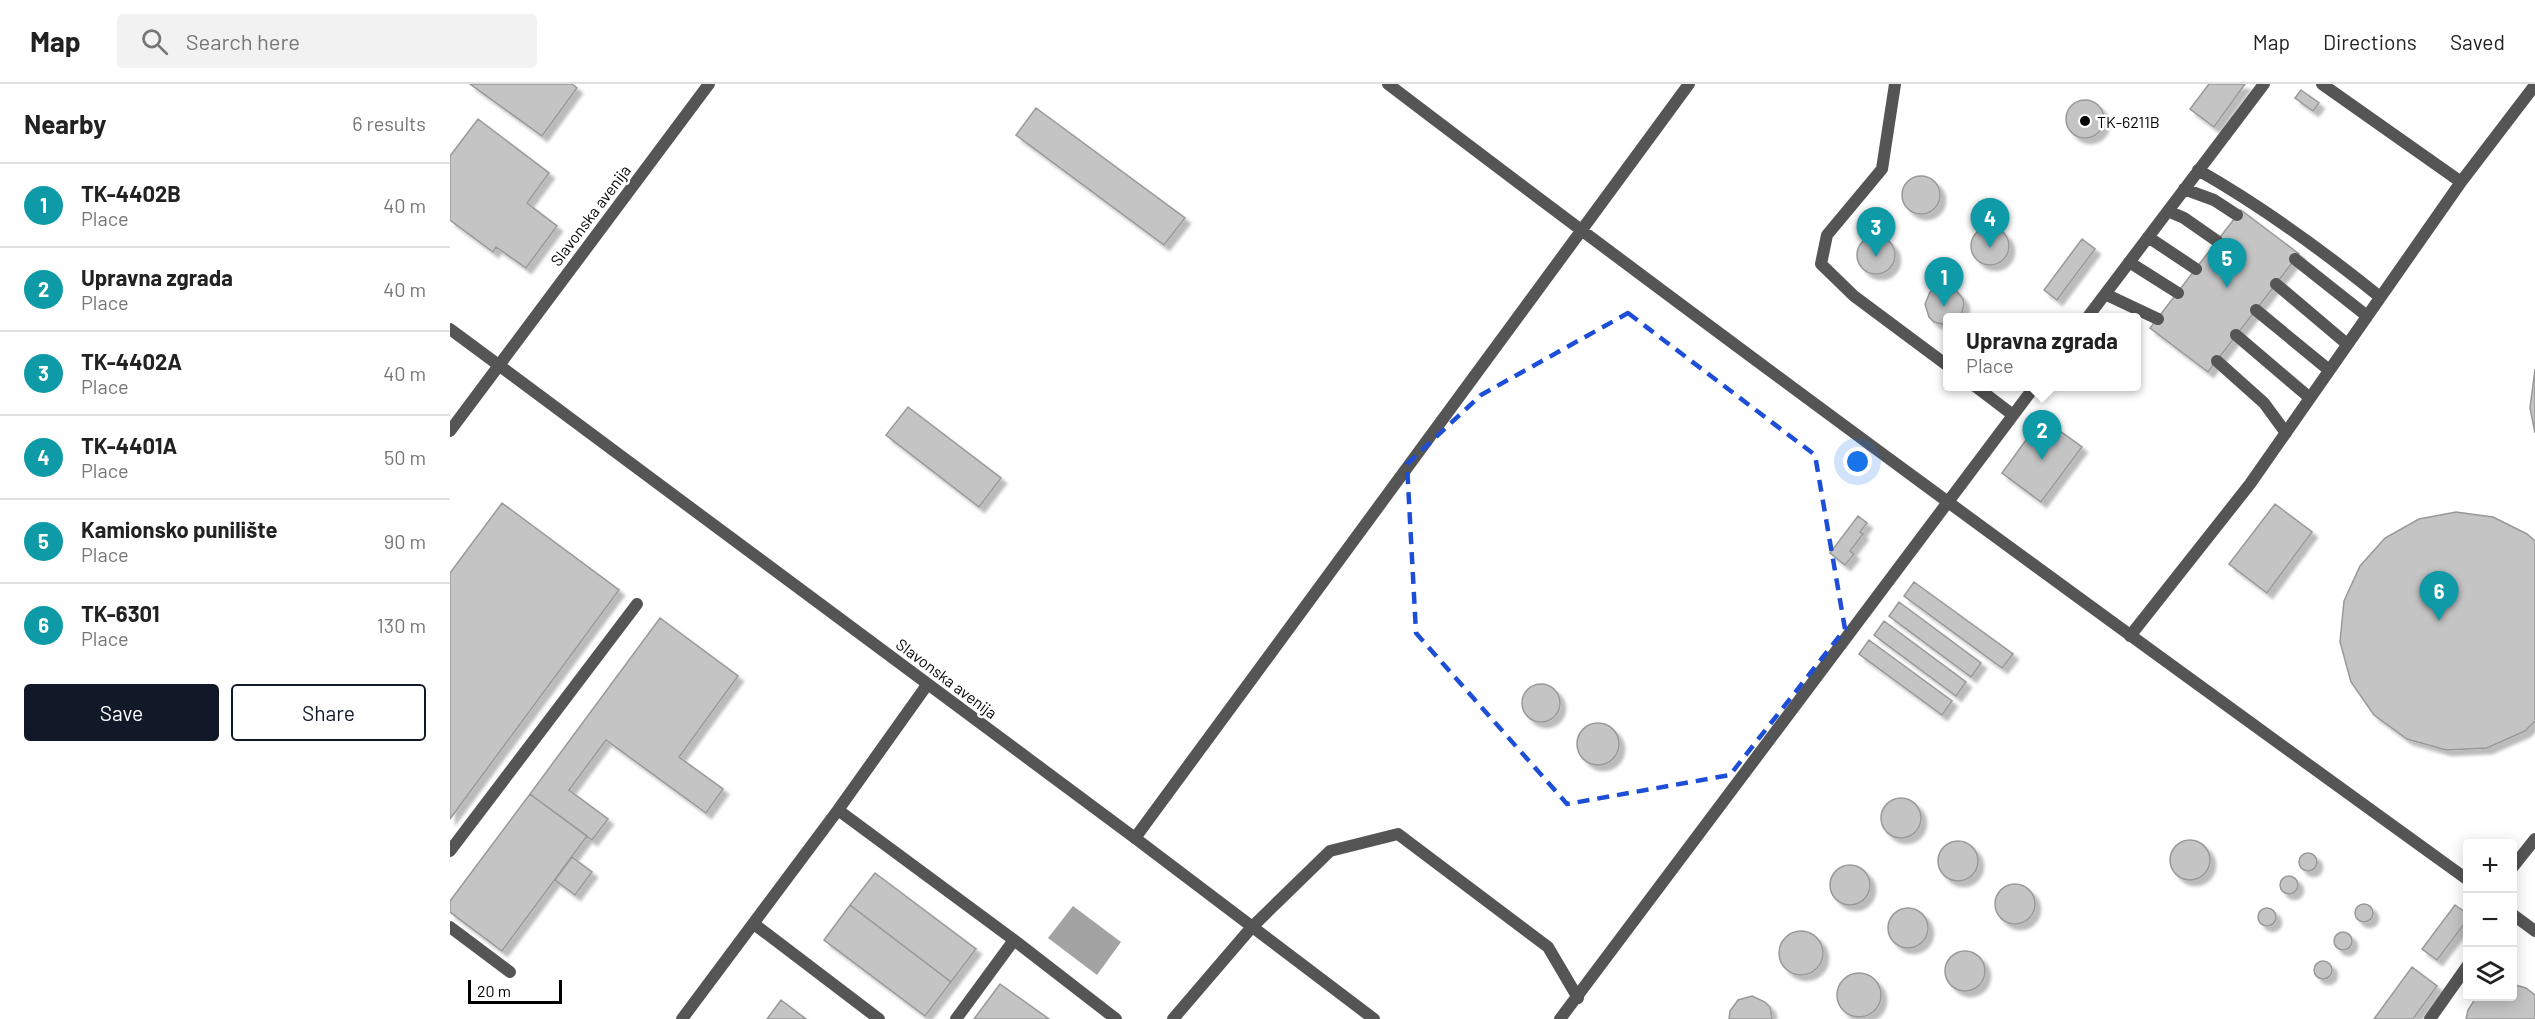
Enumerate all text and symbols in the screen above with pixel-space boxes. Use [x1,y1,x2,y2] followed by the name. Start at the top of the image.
[117,14,537,68] search box
[30,24,81,58] text: Map
[138,25,171,58] icon: search
[186,28,300,54] text: Search here
[2253,29,2290,54] text: Map
[2323,29,2417,54] text: Directions
[2450,29,2505,54] text: Saved
[24,108,106,139] text: Nearby
[352,111,426,135] text: 6 results
[2097,112,2160,131] place label: TK-6211B
[2078,114,2092,128] marker: TK-6211B
[546,161,634,269] street label: Slavonska avenija
[81,180,181,206] text: TK-4402B
[40,193,47,217] text: 1
[383,193,426,217] text: 40 m
[1970,198,2010,248] pin: 4
[81,206,129,230] text: Place
[1856,208,1896,257] pin: 3
[2208,238,2246,288] pin: 5
[1924,258,1964,307] pin: 1
[81,264,233,290] text: Upravna zgrada
[38,277,49,301] text: 2
[383,277,426,301] text: 40 m
[81,290,129,314] text: Place
[1943,313,2141,391] popup
[1966,327,2118,353] text: Upravna zgrada
[81,348,182,374] text: TK-4402A
[1966,353,2014,377] text: Place
[38,361,49,385] text: 3
[383,361,426,385] text: 40 m
[81,374,129,398] text: Place
[2022,410,2062,460] pin: 2
[81,432,177,458] text: TK-4401A
[37,445,50,469] text: 4
[384,445,426,469] text: 50 m
[1843,447,1872,476] your location
[81,458,129,482] text: Place
[81,516,277,542] text: Kamionsko punilište
[38,529,49,553] text: 5
[384,529,426,553] text: 90 m
[81,542,129,566] text: Place
[2420,572,2458,621] pin: 6
[81,600,160,626] text: TK-6301
[38,613,49,637] text: 6
[377,613,426,637] text: 130 m
[81,626,129,650] text: Place
[893,634,1001,722] street label: Slavonska avenija
[24,684,219,741] button: Save
[231,684,426,741] button: Share
[2463,839,2517,1001] map controls
[2463,839,2517,893] button: +
[2463,893,2517,947] button: −
[2463,947,2517,1001] button: layers
[468,977,562,1004] scale bar
[477,981,511,1000] text: 20 m

